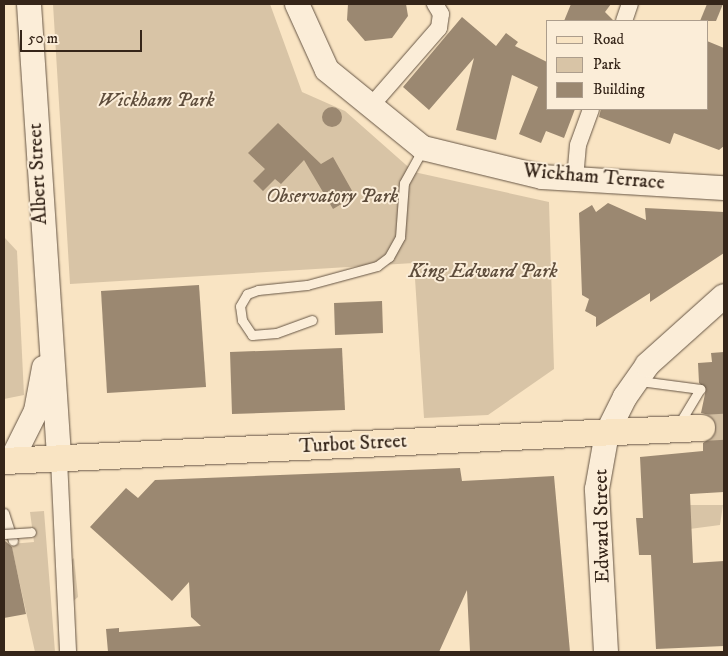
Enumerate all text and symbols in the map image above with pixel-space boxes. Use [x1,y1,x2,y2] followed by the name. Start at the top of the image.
[22,20,145,52] scale bar
[546,20,708,110] legend
[28,29,58,48] text: 50 m
[593,30,624,49] text: Road
[593,55,621,74] text: Park
[593,80,645,99] text: Building
[97,88,215,112] park label: Wickham Park
[23,123,53,225] street label: Albert Street
[522,159,666,195] street label: Wickham Terrace
[266,184,398,208] park label: Observatory Park
[408,259,558,283] park label: King Edward Park
[299,429,407,459] street label: Turbot Street
[589,469,615,583] street label: Edward Street

